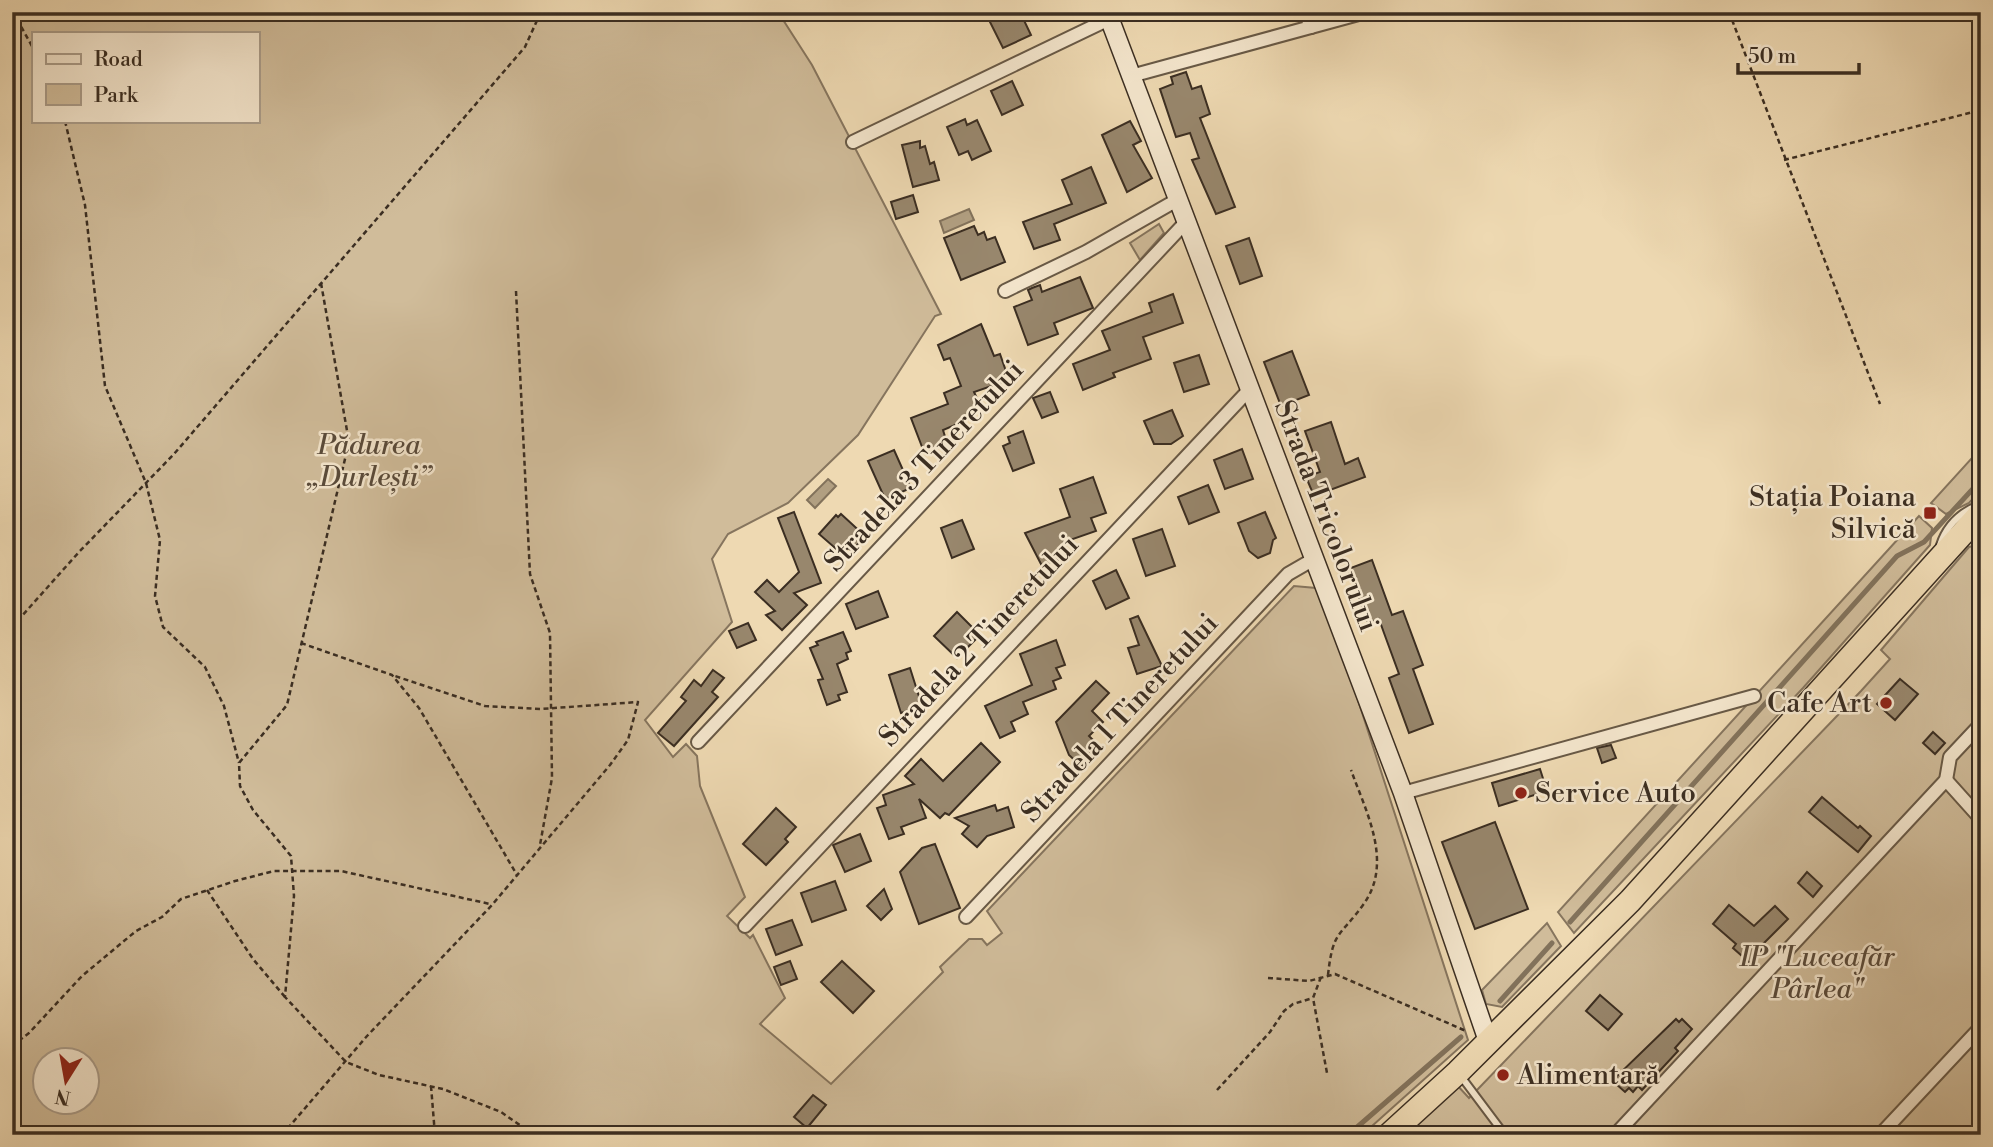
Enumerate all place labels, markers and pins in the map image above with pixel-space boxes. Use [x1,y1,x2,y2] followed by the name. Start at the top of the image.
[1749,480,1917,547] place label: Stația Poiana Silvică
[1922,505,1938,521] marker: Stația Poiana Silvică
[1767,686,1872,721] place label: Cafe Art
[1878,695,1894,711] marker: Cafe Art
[1535,776,1696,811] place label: Service Auto
[1513,785,1529,801] marker: Service Auto
[1516,1058,1661,1093] place label: Alimentară
[1495,1067,1511,1083] marker: Alimentară

